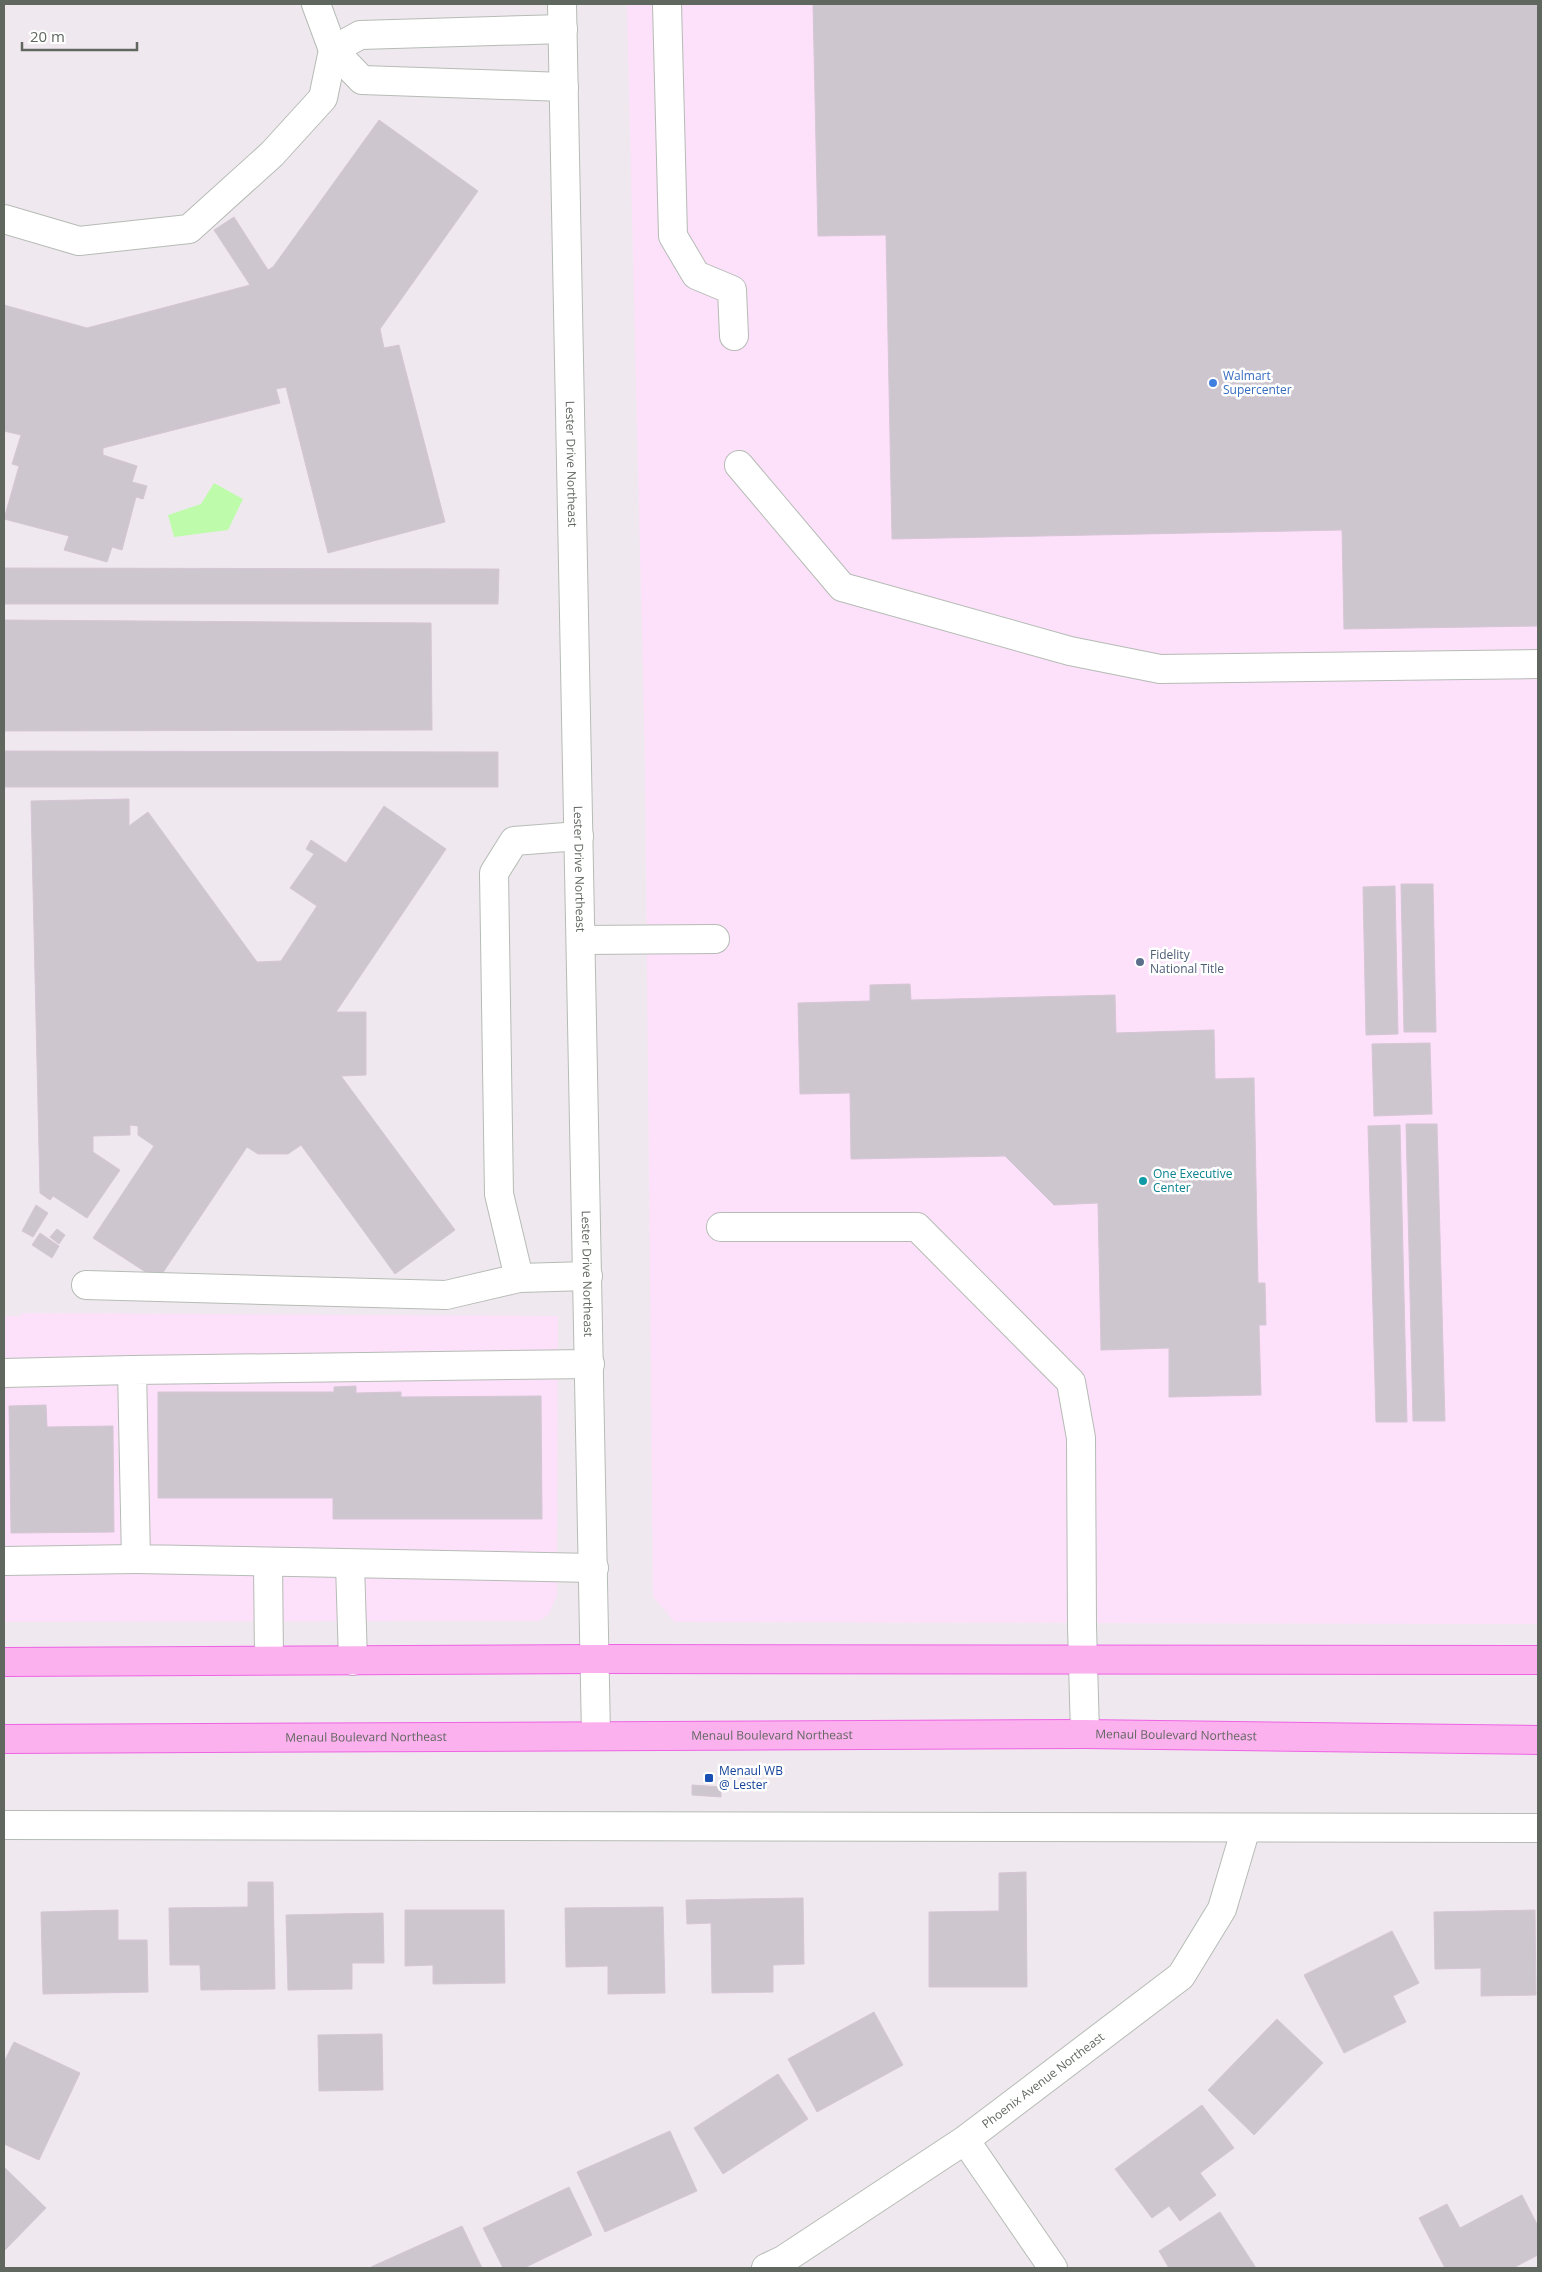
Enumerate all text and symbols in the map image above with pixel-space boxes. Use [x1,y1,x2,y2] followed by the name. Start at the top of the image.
[22,20,138,52] scale bar
[30,26,65,46] text: 20 m
[1223,367,1292,398] place label: Walmart Supercenter
[1207,377,1219,389] marker: Walmart Supercenter
[562,400,581,527] street label: Lester Drive Northeast
[570,805,589,932] street label: Lester Drive Northeast
[1150,946,1224,977] place label: Fidelity National Title
[1134,956,1146,968] marker: Fidelity National Title
[1153,1165,1233,1196] place label: One Executive Center
[1137,1175,1149,1187] marker: One Executive Center
[578,1210,597,1337] street label: Lester Drive Northeast
[1095,1725,1257,1744] street label: Menaul Boulevard Northeast
[691,1726,853,1744] street label: Menaul Boulevard Northeast
[285,1728,447,1746] street label: Menaul Boulevard Northeast
[719,1762,783,1793] place label: Menaul WB @ Lester
[703,1772,715,1784] marker: Menaul WB @ Lester
[978,2028,1108,2132] street label: Phoenix Avenue Northeast

